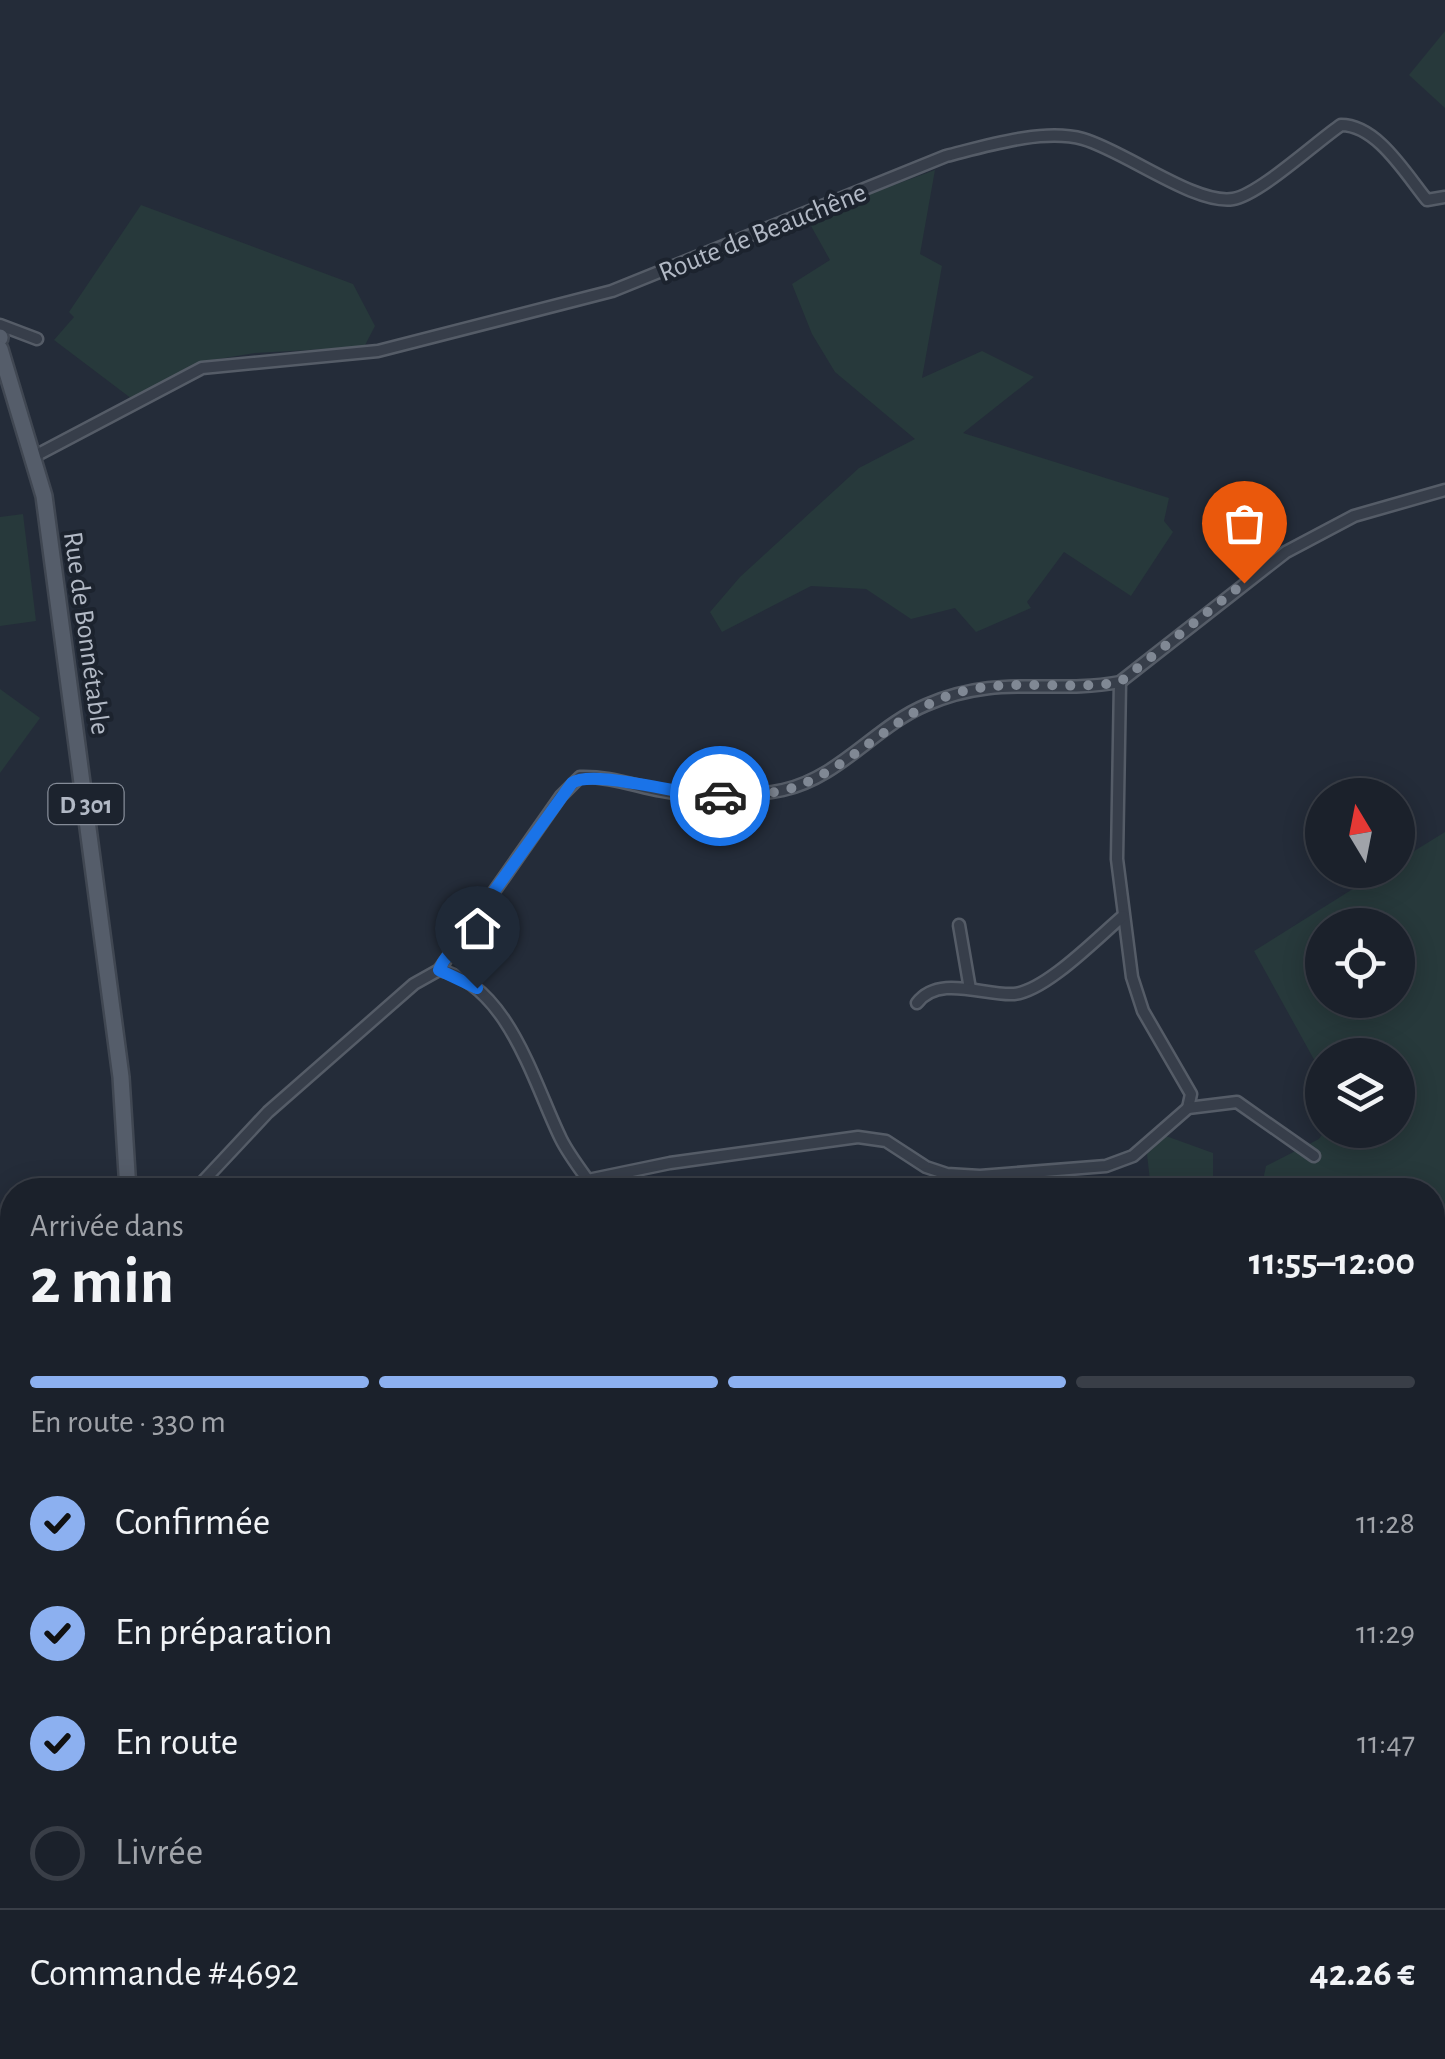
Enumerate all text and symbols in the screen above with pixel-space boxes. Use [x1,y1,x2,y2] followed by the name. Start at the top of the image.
[655,178,871,287] street label: Route de Beauchêne
[1202,481,1287,584] pin
[1217,496,1272,551] icon: bag
[58,530,114,737] street label: Rue de Bonnétable
[670,746,770,846] courier
[693,769,748,824] icon: car
[1305,778,1415,888] north arrow
[1305,778,1415,1148] map controls
[48,784,124,824] road number: D 301
[435,886,520,989] pin
[450,901,505,956] icon: home
[1305,908,1415,1018] button: locate
[1305,1038,1415,1148] button: layers
[30,1210,184,1242] text: Arrivée dans
[1249,1244,1415,1282] text: 11:55–12:00
[30,1250,174,1315] text: 2 min
[30,1406,226,1438] text: En route · 330 m
[30,1496,85,1551] icon: check
[115,1504,270,1542] text: Confirmée
[1356,1507,1415,1539] text: 11:28
[30,1606,85,1661] icon: check
[115,1614,333,1652] text: En préparation
[1356,1617,1415,1649] text: 11:29
[30,1716,85,1771] icon: check
[115,1724,238,1762] text: En route
[1357,1727,1415,1759] text: 11:47
[115,1834,203,1872] text: Livrée
[30,1955,299,1993] text: Commande #4692
[1310,1955,1415,1993] text: 42.26 €

